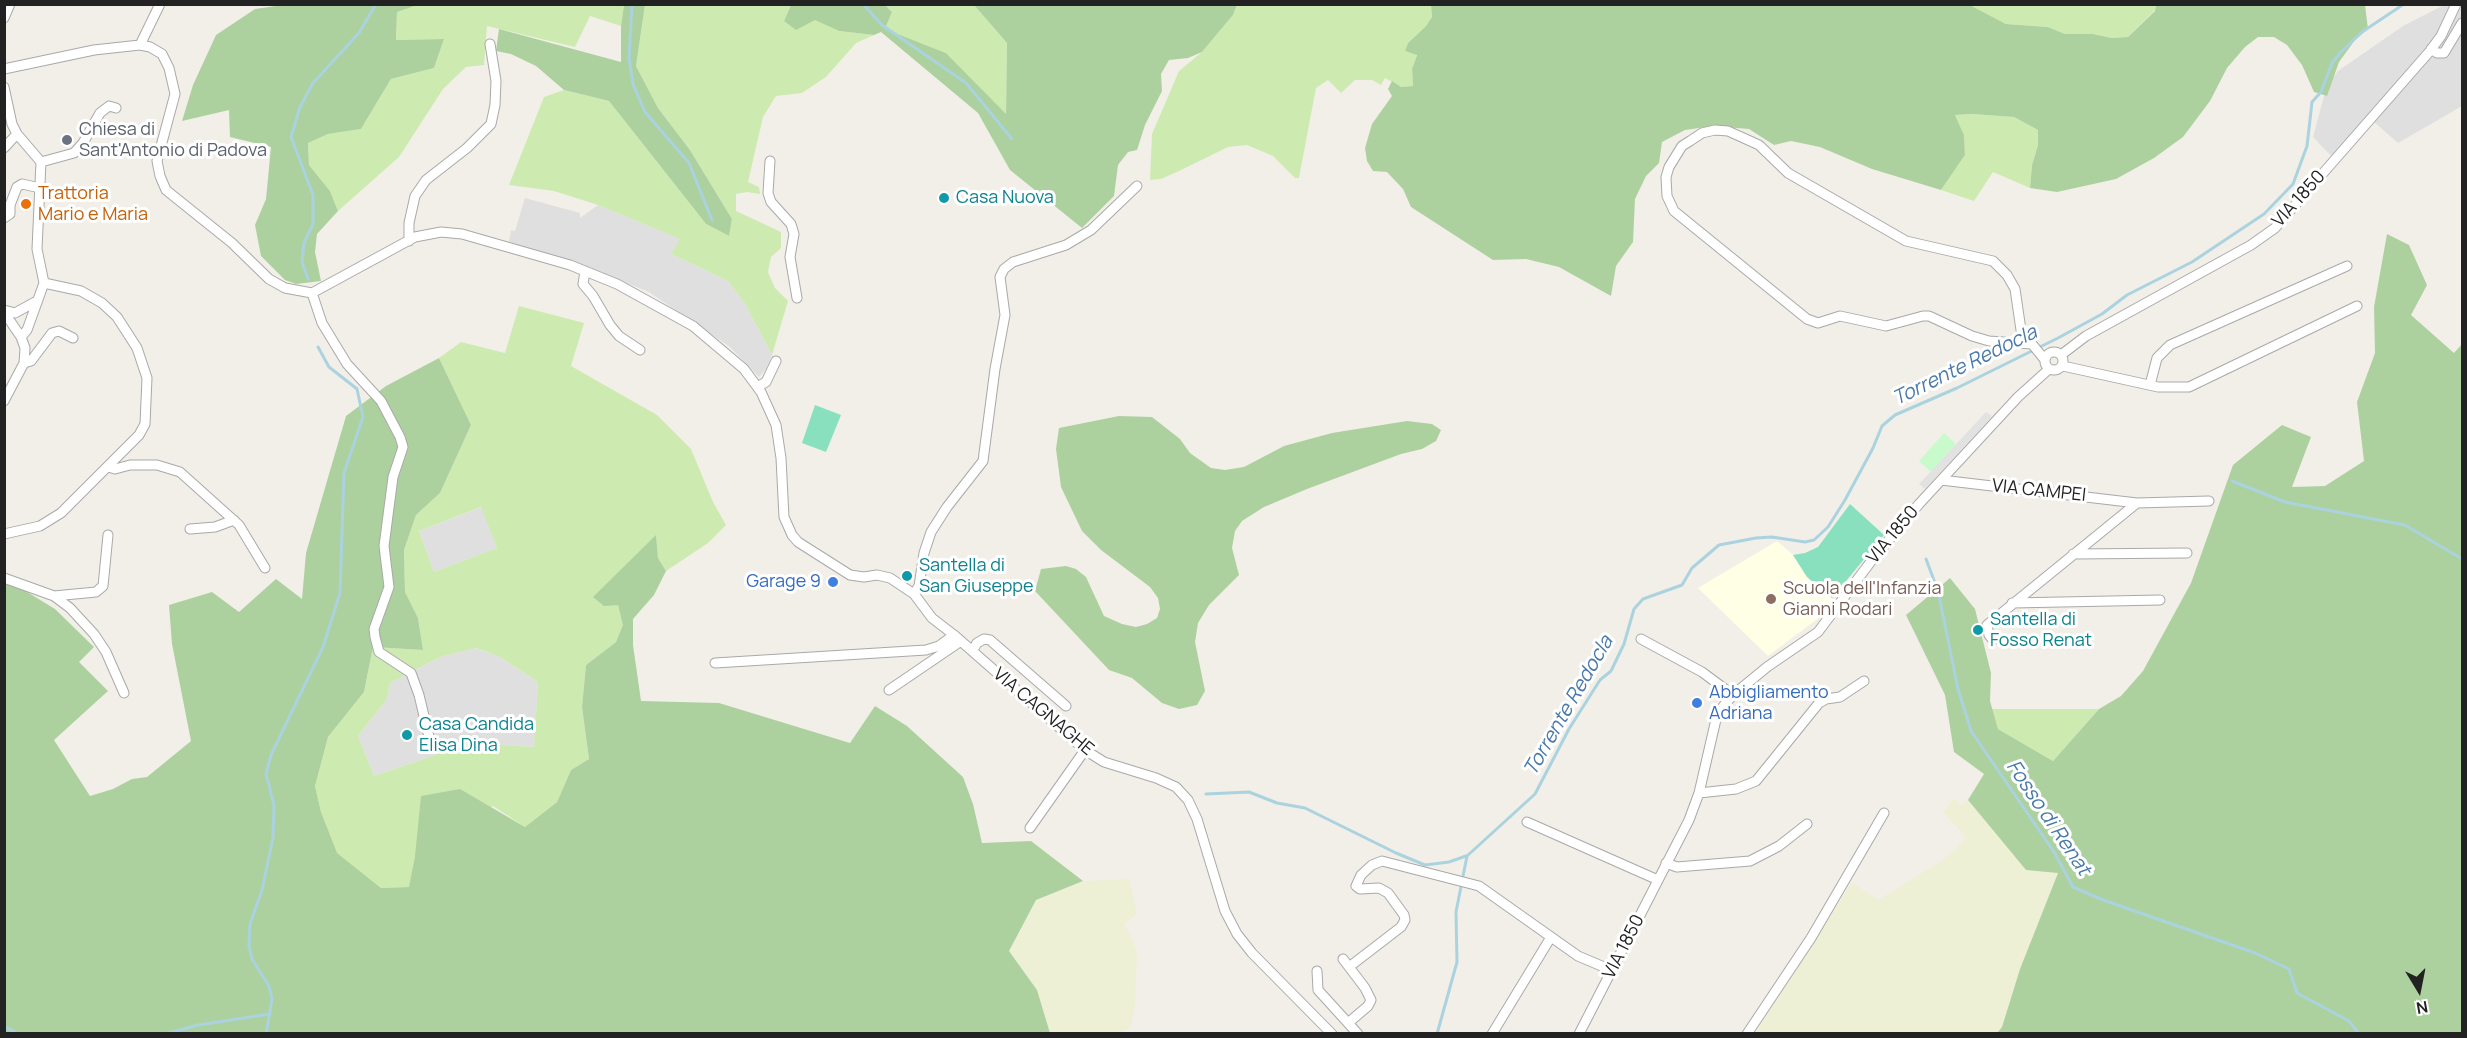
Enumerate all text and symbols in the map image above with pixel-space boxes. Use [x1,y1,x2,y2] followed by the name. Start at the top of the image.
[79,119,267,162] place label: Chiesa di Sant'Antonio di Padova
[60,133,74,147] marker: Chiesa di Sant'Antonio di Padova
[2268,166,2330,232] street label: VIA 1850
[38,183,148,226] place label: Trattoria Mario e Maria
[956,187,1054,209] place label: Casa Nuova
[937,191,951,205] marker: Casa Nuova
[19,197,33,211] marker: Trattoria Mario e Maria
[1889,321,2041,411] water label: Torrente Redocla
[1991,475,2087,507] street label: VIA CAMPEI
[1863,502,1923,568] street label: VIA 1850
[919,555,1034,598] place label: Santella di San Giuseppe
[900,569,914,583] marker: Santella di San Giuseppe
[746,571,821,593] place label: Garage 9
[826,575,840,589] marker: Garage 9
[1783,578,1942,620] place label: Scuola dell'Infanzia Gianni Rodari
[1764,592,1778,606] marker: Scuola dell'Infanzia Gianni Rodari
[1990,609,2092,652] place label: Santella di Fosso Renat
[1971,623,1985,637] marker: Santella di Fosso Renat
[1519,632,1619,780] water label: Torrente Redocla
[988,664,1098,760] street label: VIA CAGNAGHE
[1709,682,1829,724] place label: Abbigliamento Adriana
[1690,696,1704,710] marker: Abbigliamento Adriana
[419,714,534,756] place label: Casa Candida Elisa Dina
[400,728,414,742] marker: Casa Candida Elisa Dina
[2001,756,2095,880] water label: Fosso di Renat
[1599,911,1649,983] street label: VIA 1850
[2389,960,2449,1020] north arrow
[2415,996,2430,1020] text: N

